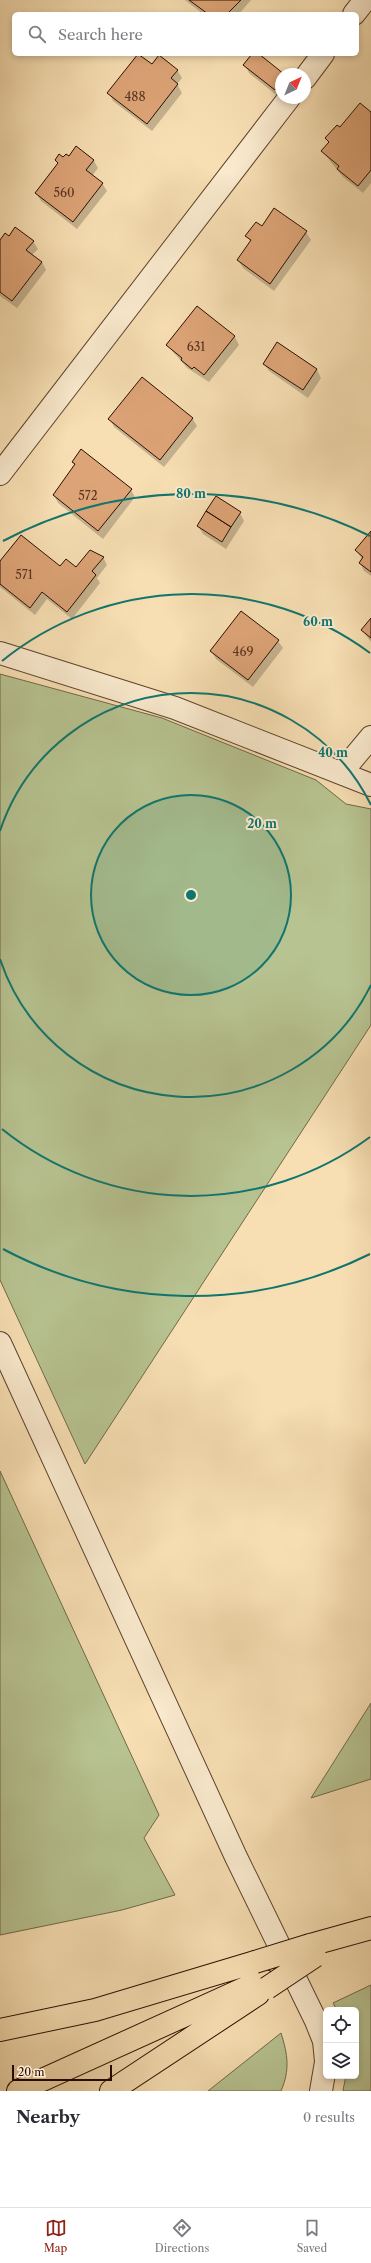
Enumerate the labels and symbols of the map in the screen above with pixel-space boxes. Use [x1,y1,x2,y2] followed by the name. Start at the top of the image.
[275,68,311,104] north arrow
[124,89,146,104] house number: 488
[53,185,75,200] house number: 560
[187,339,205,354] house number: 631
[176,486,206,501] text: 80 m
[78,488,98,503] house number: 572
[15,567,33,582] house number: 571
[303,614,333,629] text: 60 m
[233,644,254,659] house number: 469
[318,745,348,760] text: 40 m
[247,816,277,831] text: 20 m
[184,888,198,902] centre of rings
[12,2063,112,2082] scale bar

